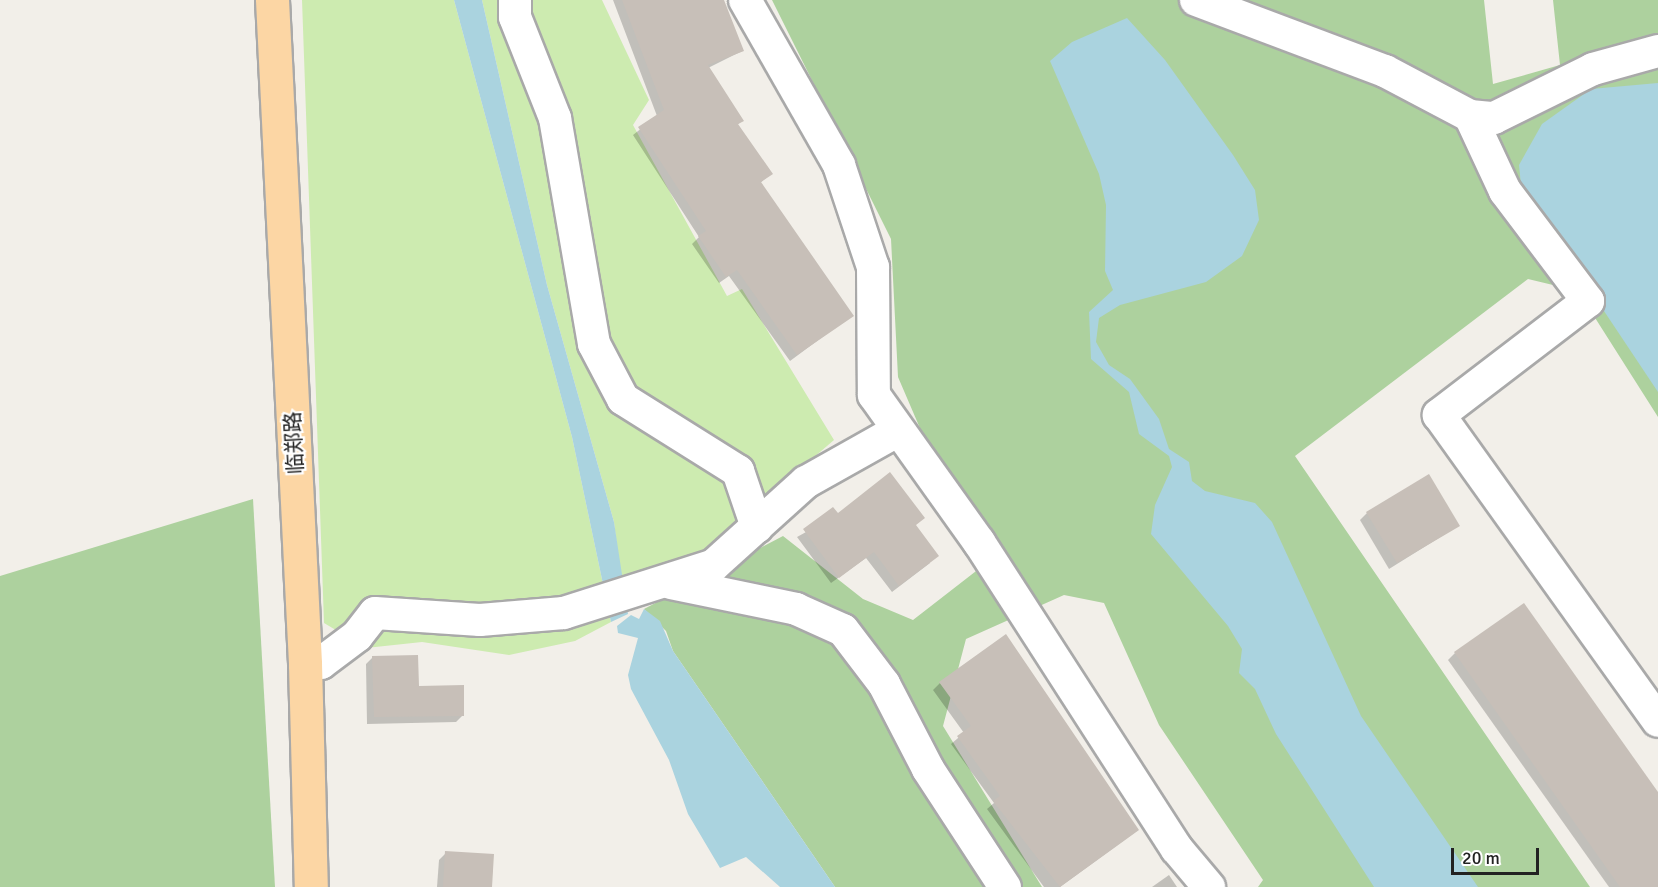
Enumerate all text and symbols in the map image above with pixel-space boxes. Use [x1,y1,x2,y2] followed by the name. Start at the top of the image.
[280,411,308,475] street label: 临郑路
[1454,836,1542,874] scale bar
[1462,847,1500,869] text: 20 m

